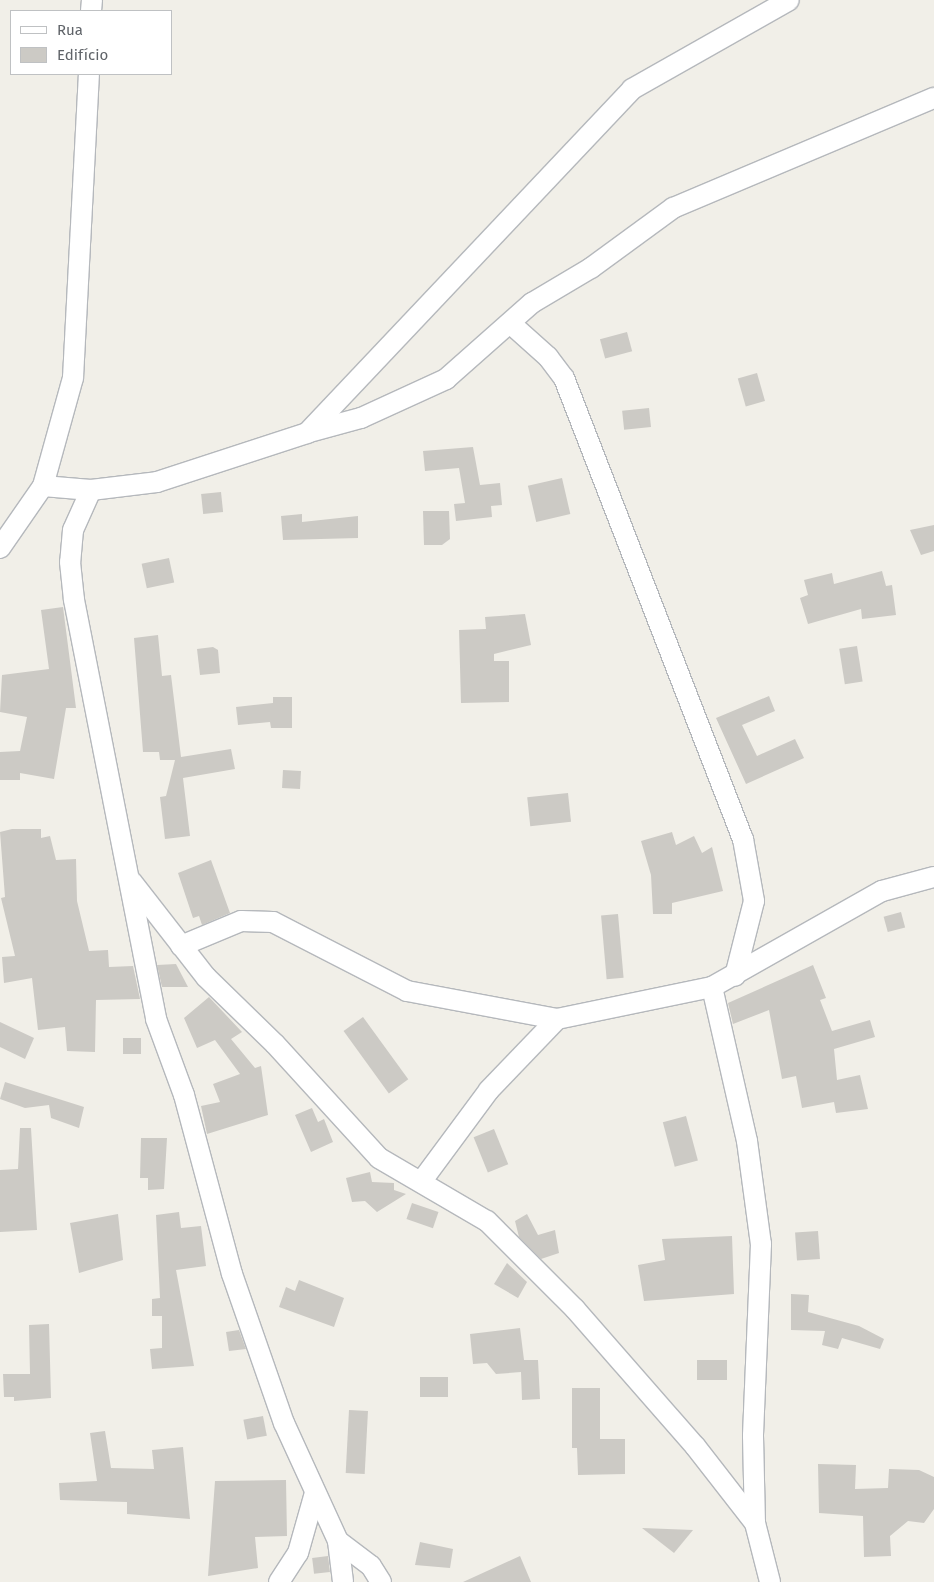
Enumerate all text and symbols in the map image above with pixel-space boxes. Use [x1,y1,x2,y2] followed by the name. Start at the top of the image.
[10,10,172,75] legend
[57,21,83,39] text: Rua
[57,46,108,64] text: Edifício

